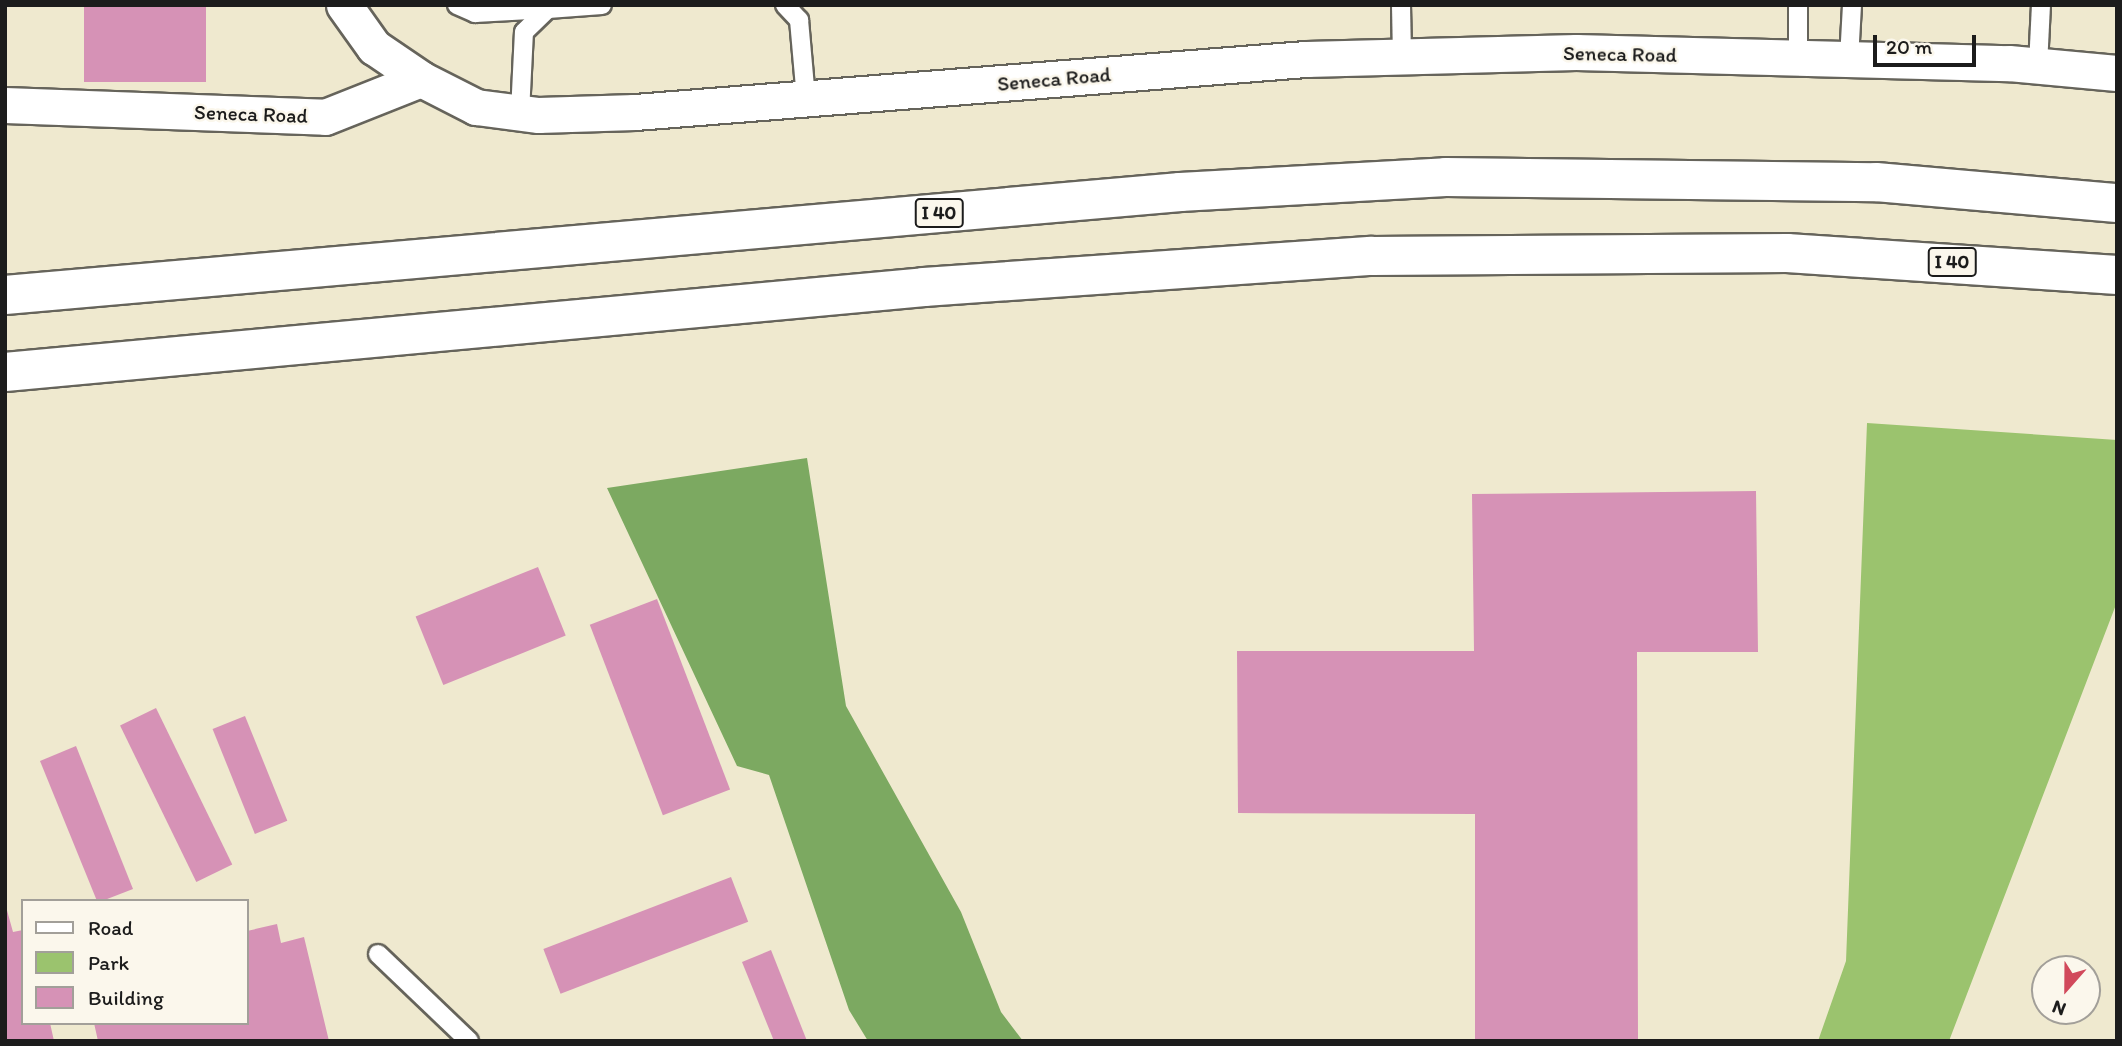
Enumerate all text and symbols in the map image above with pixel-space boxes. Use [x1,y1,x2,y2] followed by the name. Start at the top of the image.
[1877,21,1980,65] scale bar
[1886,34,1932,59] text: 20 m
[1563,40,1677,68] street label: Seneca Road
[996,61,1112,97] street label: Seneca Road
[194,99,308,129] street label: Seneca Road
[914,197,964,228] road number: I 40
[1927,246,1976,278] road number: I 40
[21,899,248,1025] legend
[88,915,133,940] text: Road
[88,950,129,975] text: Park
[2031,955,2101,1025] north arrow
[88,985,164,1010] text: Building
[2049,995,2069,1021] text: N

